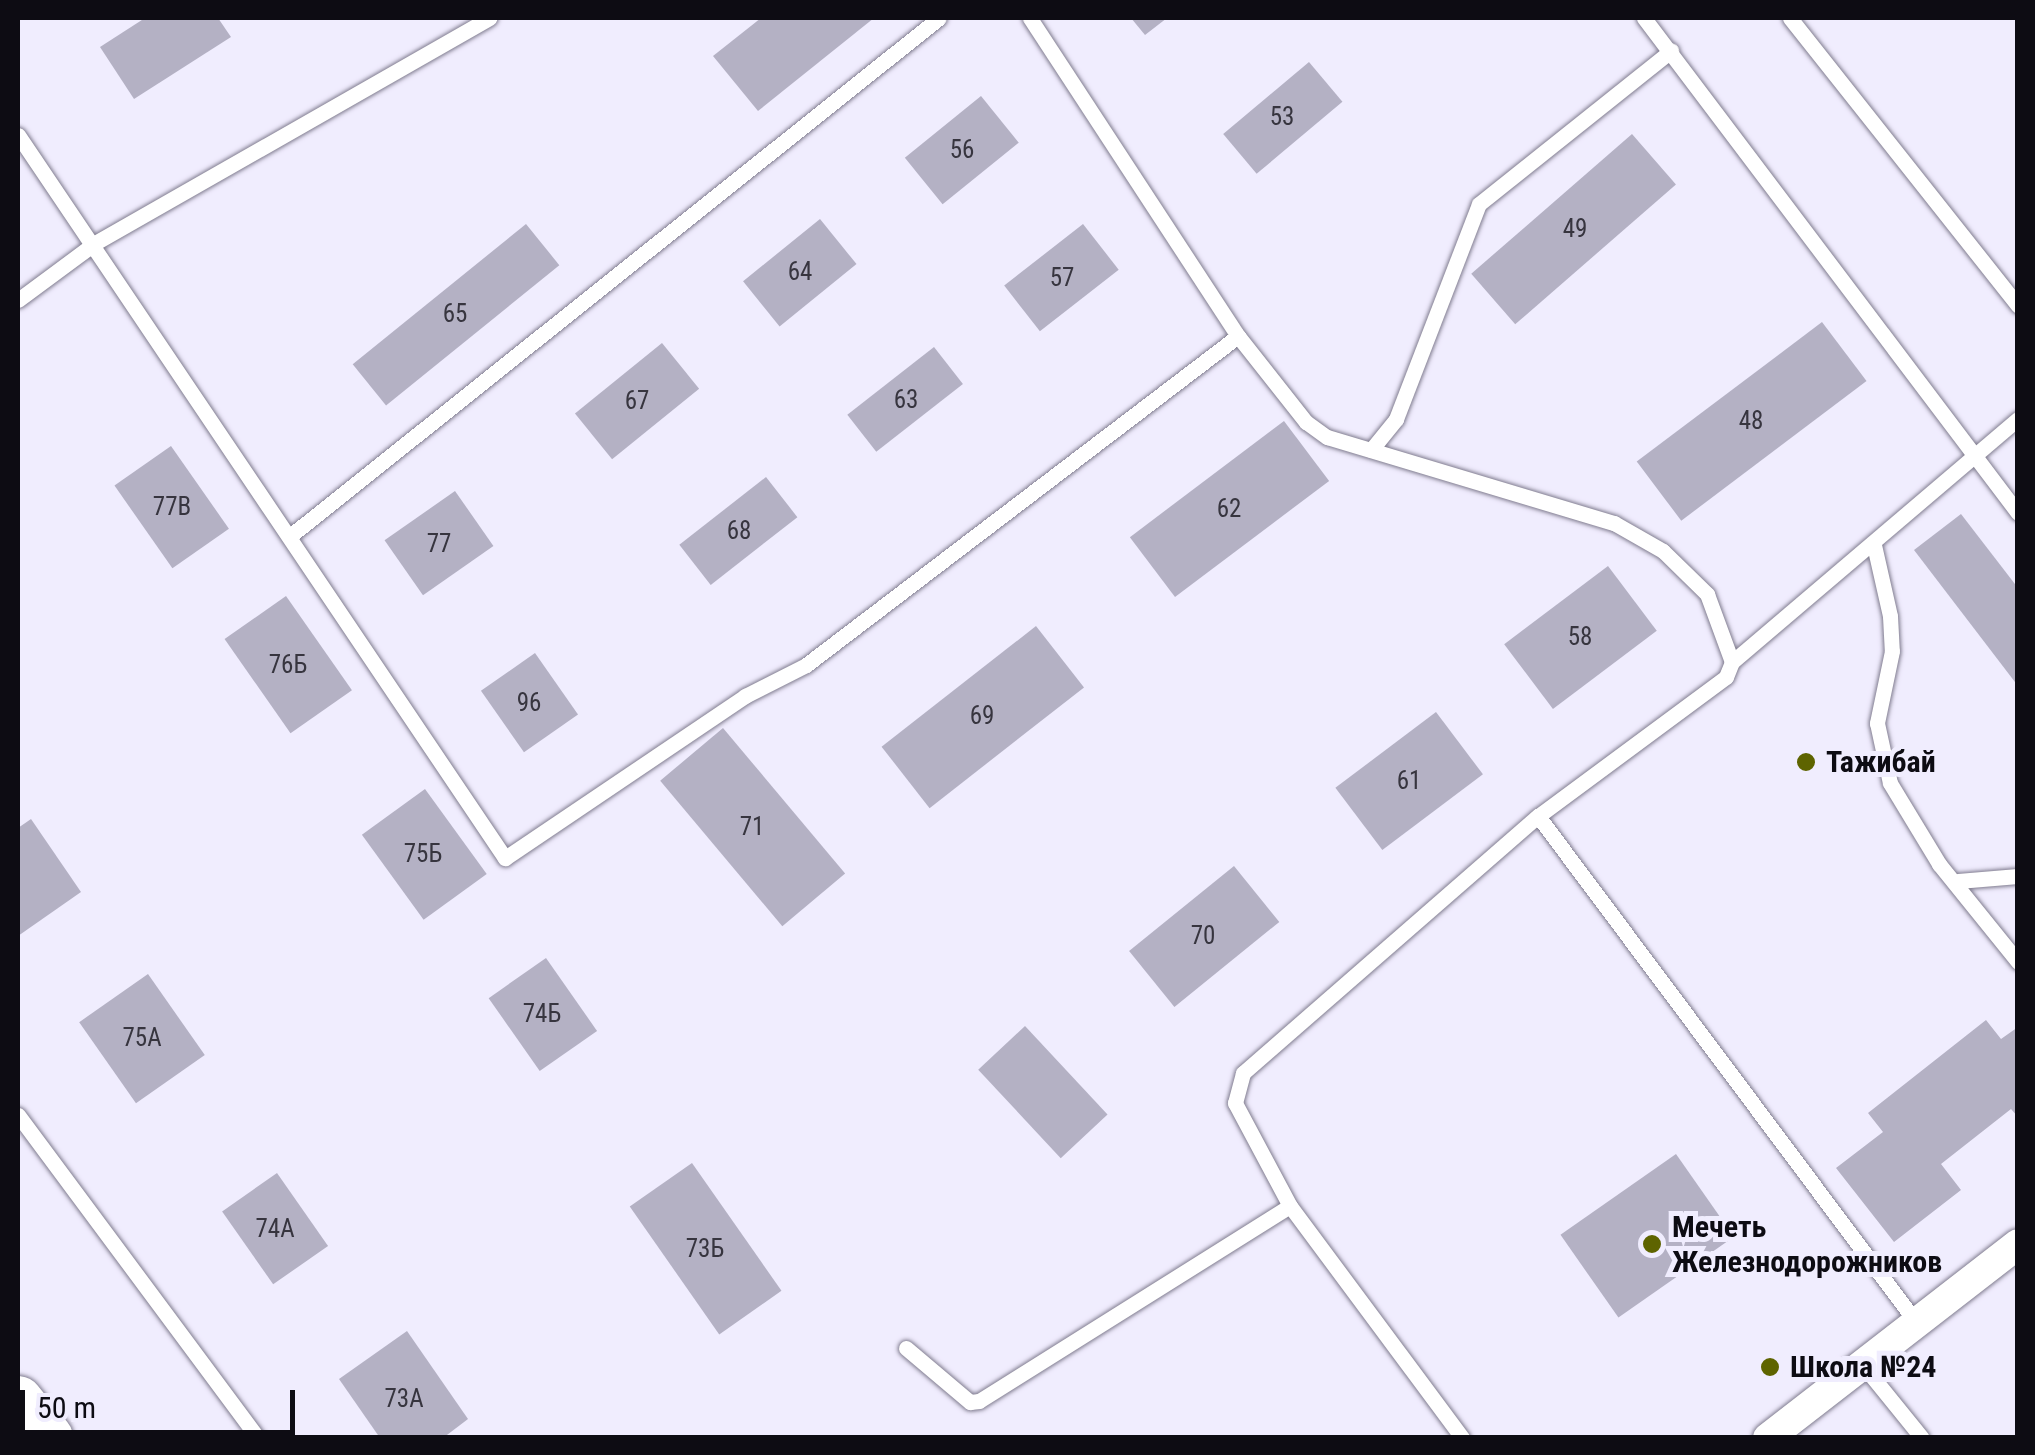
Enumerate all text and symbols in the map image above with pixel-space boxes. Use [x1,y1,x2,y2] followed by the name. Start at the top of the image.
[1270,102,1294,132] house number: 53
[950,135,974,165] house number: 56
[1563,214,1587,244] house number: 49
[788,257,812,287] house number: 64
[1050,263,1074,293] house number: 57
[443,299,467,329] house number: 65
[894,385,918,415] house number: 63
[625,386,649,416] house number: 67
[1739,406,1763,436] house number: 48
[153,492,191,522] house number: 77B
[1217,494,1241,524] house number: 62
[727,516,751,546] house number: 68
[427,529,451,559] house number: 77
[1568,622,1592,652] house number: 58
[269,650,307,680] house number: 76Б
[517,688,541,718] house number: 96
[970,701,994,731] house number: 69
[1826,744,1936,780] place label: Тажибай
[1795,751,1817,773] marker: Тажибай
[1397,766,1421,796] house number: 61
[740,812,764,842] house number: 71
[404,839,442,869] house number: 75Б
[1191,921,1215,951] house number: 70
[523,999,561,1029] house number: 74Б
[122,1023,162,1053] house number: 75А
[1672,1209,1942,1280] place label: Мечеть Железнодорожников
[255,1214,295,1244] house number: 74А
[1641,1233,1663,1255] marker: Мечеть Железнодорожников
[686,1234,724,1264] house number: 73Б
[1790,1349,1936,1385] place label: Школа №24
[1759,1356,1781,1378] marker: Школа №24
[25,1370,300,1432] scale bar
[384,1384,424,1414] house number: 73А
[37,1390,96,1425] text: 50 m

